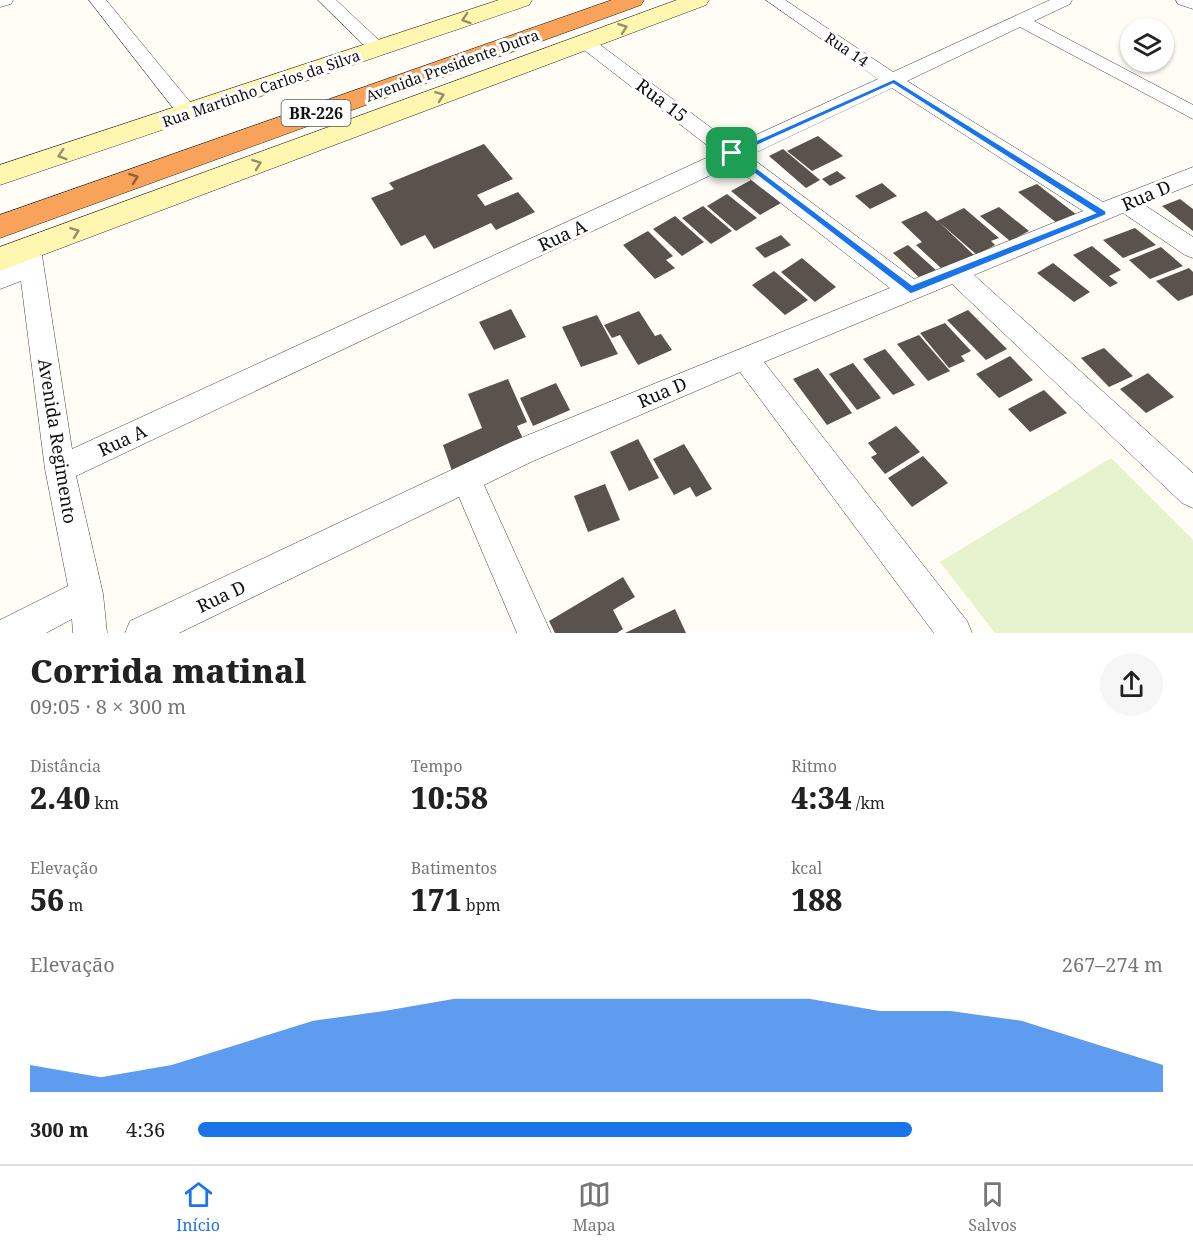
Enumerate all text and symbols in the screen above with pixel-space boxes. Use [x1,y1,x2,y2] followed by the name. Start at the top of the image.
[461,11,472,24] one-way arrow
[1120,18,1174,72] map controls
[1120,18,1174,72] button: layers
[617,22,628,35] one-way arrow
[363,24,541,106] street label: Avenida Presidente Dutra
[821,27,873,71] street label: Rua 14
[159,45,363,131] street label: Rua Martinho Carlos da Silva
[632,73,692,127] street label: Rua 15
[434,90,445,103] one-way arrow
[282,100,350,126] road number: BR-226
[706,127,757,178] pin
[715,136,748,169] icon: arrive
[57,147,68,160] one-way arrow
[251,158,262,171] one-way arrow
[128,173,139,186] one-way arrow
[1118,174,1174,216] street label: Rua D
[534,213,590,257] street label: Rua A
[69,226,79,239] one-way arrow
[33,357,83,525] street label: Avenida Regimento
[634,371,690,413] street label: Rua D
[94,418,150,462] street label: Rua A
[193,574,249,618] street label: Rua D
[30,648,306,693] text: Corrida matinal
[1100,653,1163,716] button: share
[30,693,186,720] text: 09:05 · 8 × 300 m
[30,755,101,777] text: Distância
[411,755,462,777] text: Tempo
[791,755,837,777] text: Ritmo
[30,777,90,818] text: 2.40
[411,777,488,818] text: 10:58
[791,777,852,818] text: 4:34
[90,792,119,814] text: km
[852,792,885,814] text: /km
[30,857,98,879] text: Elevação
[411,857,497,879] text: Batimentos
[791,857,822,879] text: kcal
[30,879,64,920] text: 56
[411,879,462,920] text: 171
[791,879,842,920] text: 188
[64,894,83,916] text: m
[462,894,501,916] text: bpm
[30,951,115,978] text: Elevação
[1062,951,1163,978] text: 267–274 m
[30,1116,89,1143] text: 300 m
[126,1116,165,1143] text: 4:36
[176,1178,220,1236] tab: Início
[573,1178,616,1236] tab: Mapa
[968,1178,1017,1236] tab: Salvos

